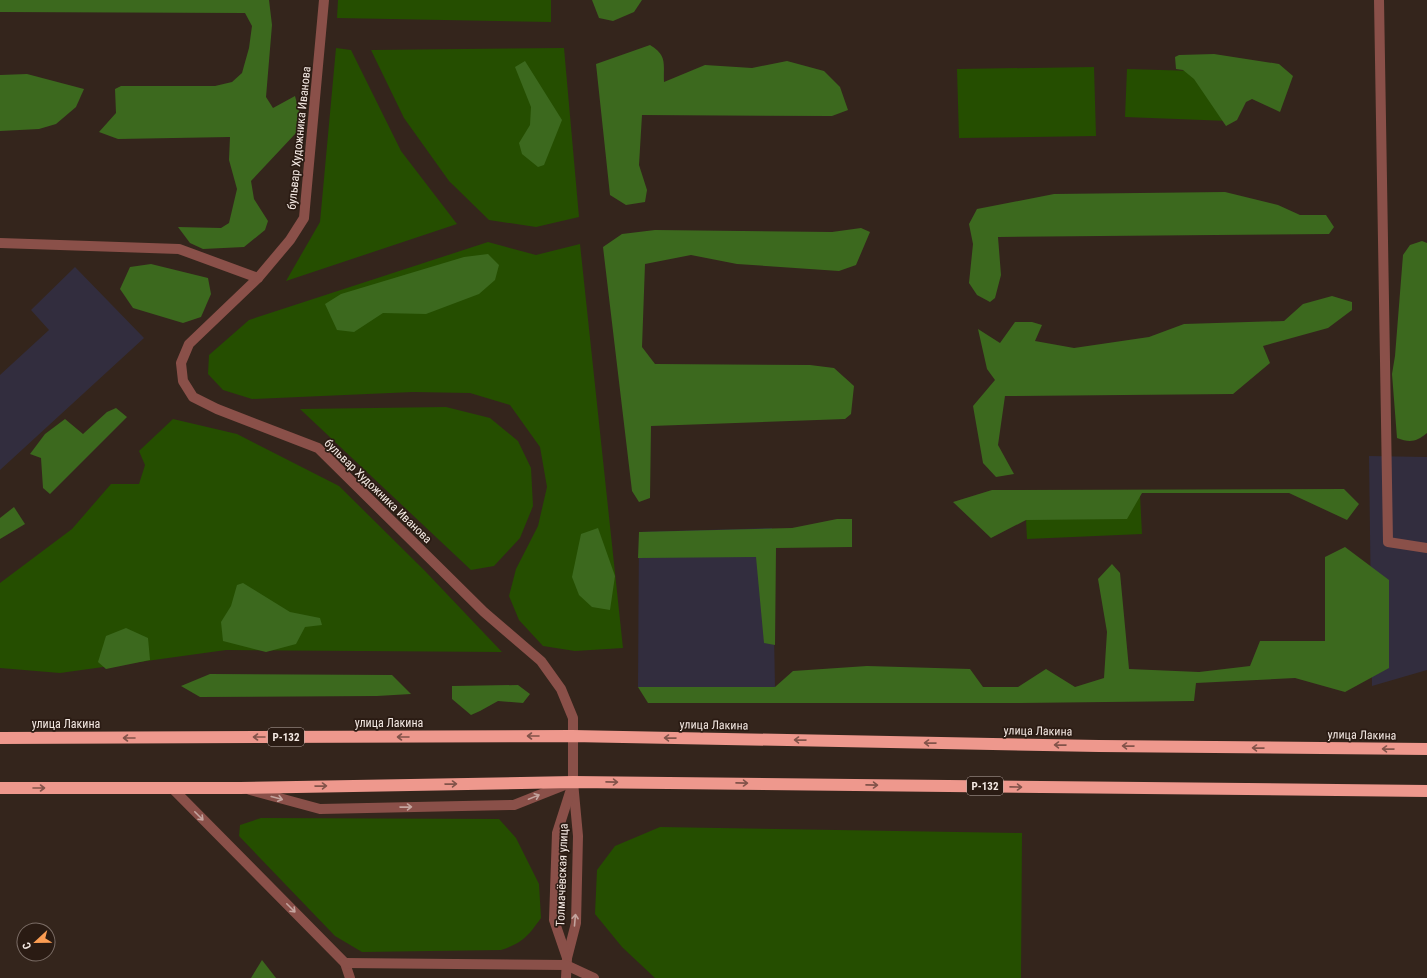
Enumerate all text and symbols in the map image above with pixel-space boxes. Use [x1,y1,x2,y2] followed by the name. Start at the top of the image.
[285,65,314,210] street label: бульвар Художника Иванова
[321,436,435,546] street label: бульвар Художника Иванова
[355,716,424,730] street label: улица Лакина
[32,717,101,731] street label: улица Лакина
[680,717,749,733] street label: улица Лакина
[1004,723,1073,739] street label: улица Лакина
[1328,727,1397,743] street label: улица Лакина
[268,728,304,746] road number: Р-132
[527,732,540,740] one-way arrow
[253,733,266,741] one-way arrow
[397,733,410,741] one-way arrow
[123,734,136,742] one-way arrow
[664,734,677,742] one-way arrow
[794,736,807,744] one-way arrow
[924,739,937,747] one-way arrow
[1054,741,1067,749] one-way arrow
[1122,742,1135,750] one-way arrow
[1252,744,1265,751] one-way arrow
[1382,745,1395,753] one-way arrow
[967,777,1003,795] road number: Р-132
[605,778,618,786] one-way arrow
[444,780,457,788] one-way arrow
[735,780,748,787] one-way arrow
[865,781,878,789] one-way arrow
[314,782,327,790] one-way arrow
[1009,783,1022,790] one-way arrow
[32,784,45,792] one-way arrow
[528,792,540,800] one-way arrow
[271,794,284,802] one-way arrow
[399,803,412,811] one-way arrow
[194,811,204,821] one-way arrow
[553,823,571,927] street label: Толмачёвская улица
[286,903,296,913] one-way arrow
[572,914,579,927] one-way arrow
[16,922,56,962] north arrow
[20,940,34,951] text: С

